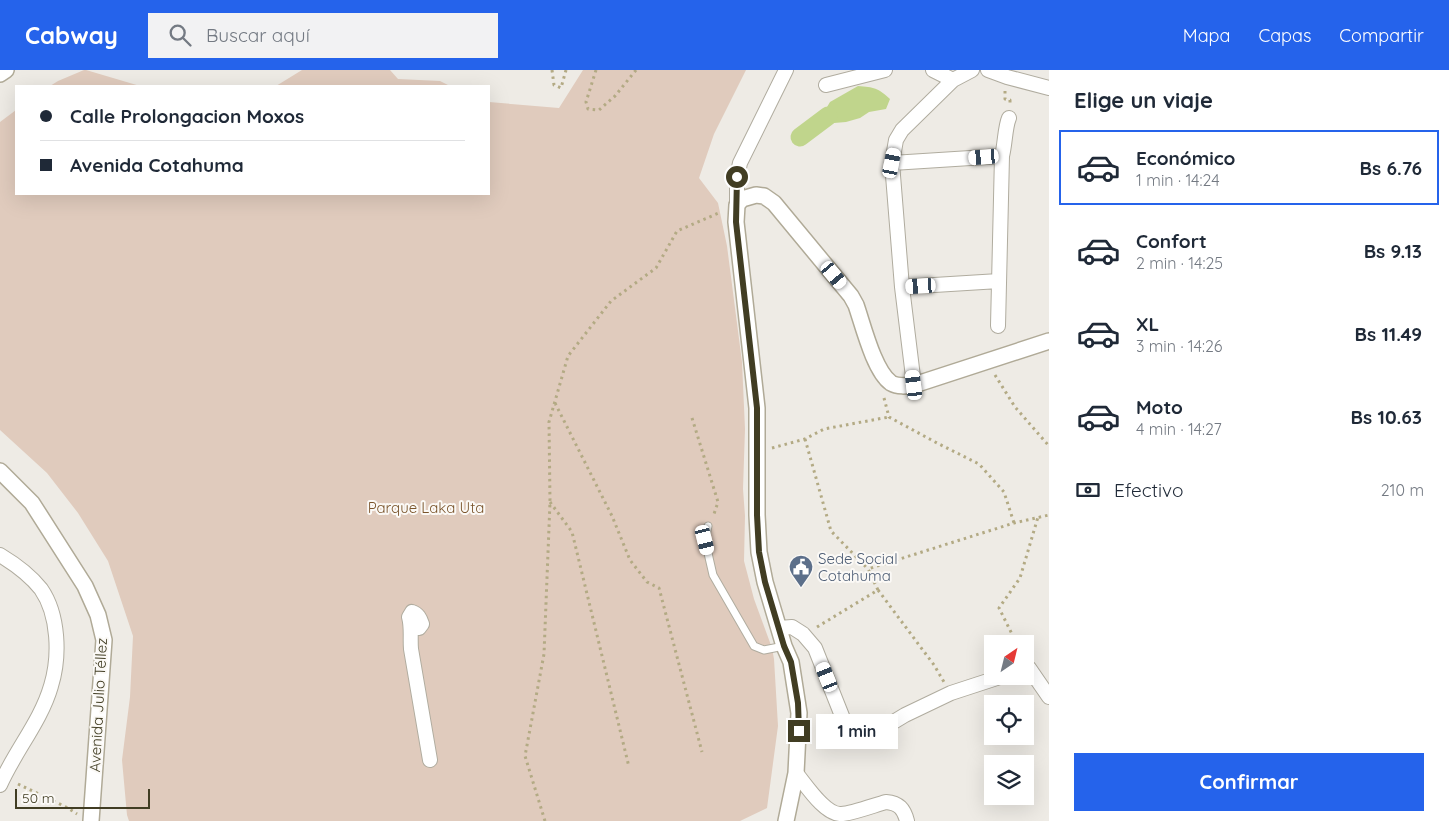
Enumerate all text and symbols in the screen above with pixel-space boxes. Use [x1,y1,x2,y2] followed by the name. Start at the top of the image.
[148,13,498,58] search box
[25,20,118,50] text: Cabway
[166,21,194,49] icon: search
[206,23,310,47] text: Buscar aquí
[1183,24,1230,47] text: Mapa
[1258,24,1311,47] text: Capas
[1339,24,1424,47] text: Compartir
[1074,86,1213,114] text: Elige un viaje
[70,104,304,128] text: Calle Prolongacion Moxos
[1076,145,1121,190] icon: car
[1136,146,1235,170] text: Económico
[881,147,902,179] car
[968,148,999,166] car
[70,153,244,177] text: Avenida Cotahuma
[1359,156,1422,180] text: Bs 6.76
[726,166,748,188] route start
[1136,170,1220,190] text: 1 min · 14:24
[1076,228,1121,273] icon: car
[1136,229,1207,253] text: Confort
[1364,239,1422,263] text: Bs 9.13
[1136,253,1223,273] text: 2 min · 14:25
[818,259,849,291] car
[905,278,936,294] car
[1076,311,1121,356] icon: car
[1136,312,1159,336] text: XL
[1355,322,1422,346] text: Bs 11.49
[1136,336,1222,356] text: 3 min · 14:26
[904,369,923,401] car
[1076,394,1121,439] icon: car
[1136,395,1183,419] text: Moto
[1351,405,1422,429] text: Bs 10.63
[1136,419,1222,439] text: 4 min · 14:27
[1074,476,1102,504] icon: cash
[1114,478,1183,502] text: Efectivo
[1381,480,1424,500] text: 210 m
[368,498,484,517] park label: Parque Laka Uta
[694,524,715,556] car
[818,549,898,585] place label: Sede Social Cotahuma
[788,554,814,588] public building icon: Sede Social Cotahuma
[984,635,1034,685] north arrow
[984,635,1034,805] map controls
[85,637,111,773] street label: Avenida Julio Téllez
[814,660,839,694] car
[984,695,1034,745] button: locate
[816,714,899,748] callout: 1 min
[788,720,810,742] route end
[838,721,876,741] text: 1 min
[1074,753,1424,811] button: Confirmar
[984,755,1034,805] button: layers
[15,786,150,809] scale bar
[22,789,55,807] text: 50 m

